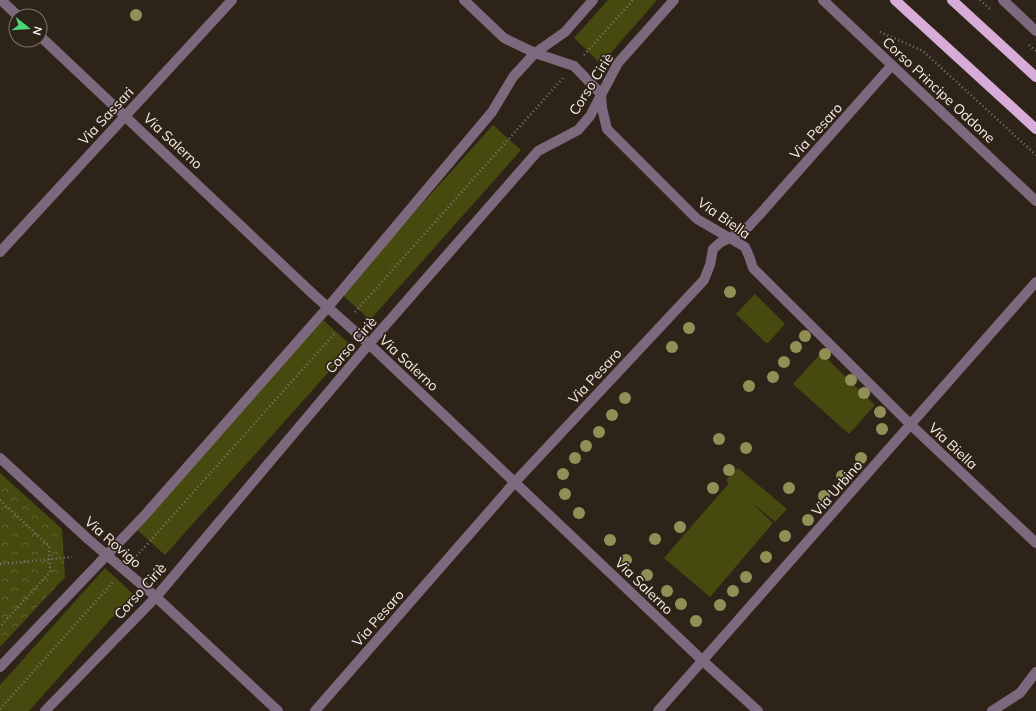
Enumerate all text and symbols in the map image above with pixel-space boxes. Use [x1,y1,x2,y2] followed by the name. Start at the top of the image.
[8,8,48,48] north arrow
[30,25,45,37] text: N
[879,33,999,147] street label: Corso Principe Oddone
[565,50,617,118] street label: Corso Ciriè
[75,83,137,149] street label: Via Sassari
[786,99,846,163] street label: Via Pesaro
[140,109,206,173] street label: Via Salerno
[694,193,754,243] street label: Via Biella
[321,313,381,377] street label: Corso Ciriè
[376,331,442,395] street label: Via Salerno
[565,344,625,408] street label: Via Pesaro
[925,419,981,473] street label: Via Biella
[808,456,866,520] street label: Via Urbino
[81,512,145,572] street label: Via Rovigo
[611,554,677,618] street label: Via Salerno
[110,559,170,623] street label: Corso Ciriè
[348,586,408,650] street label: Via Pesaro

